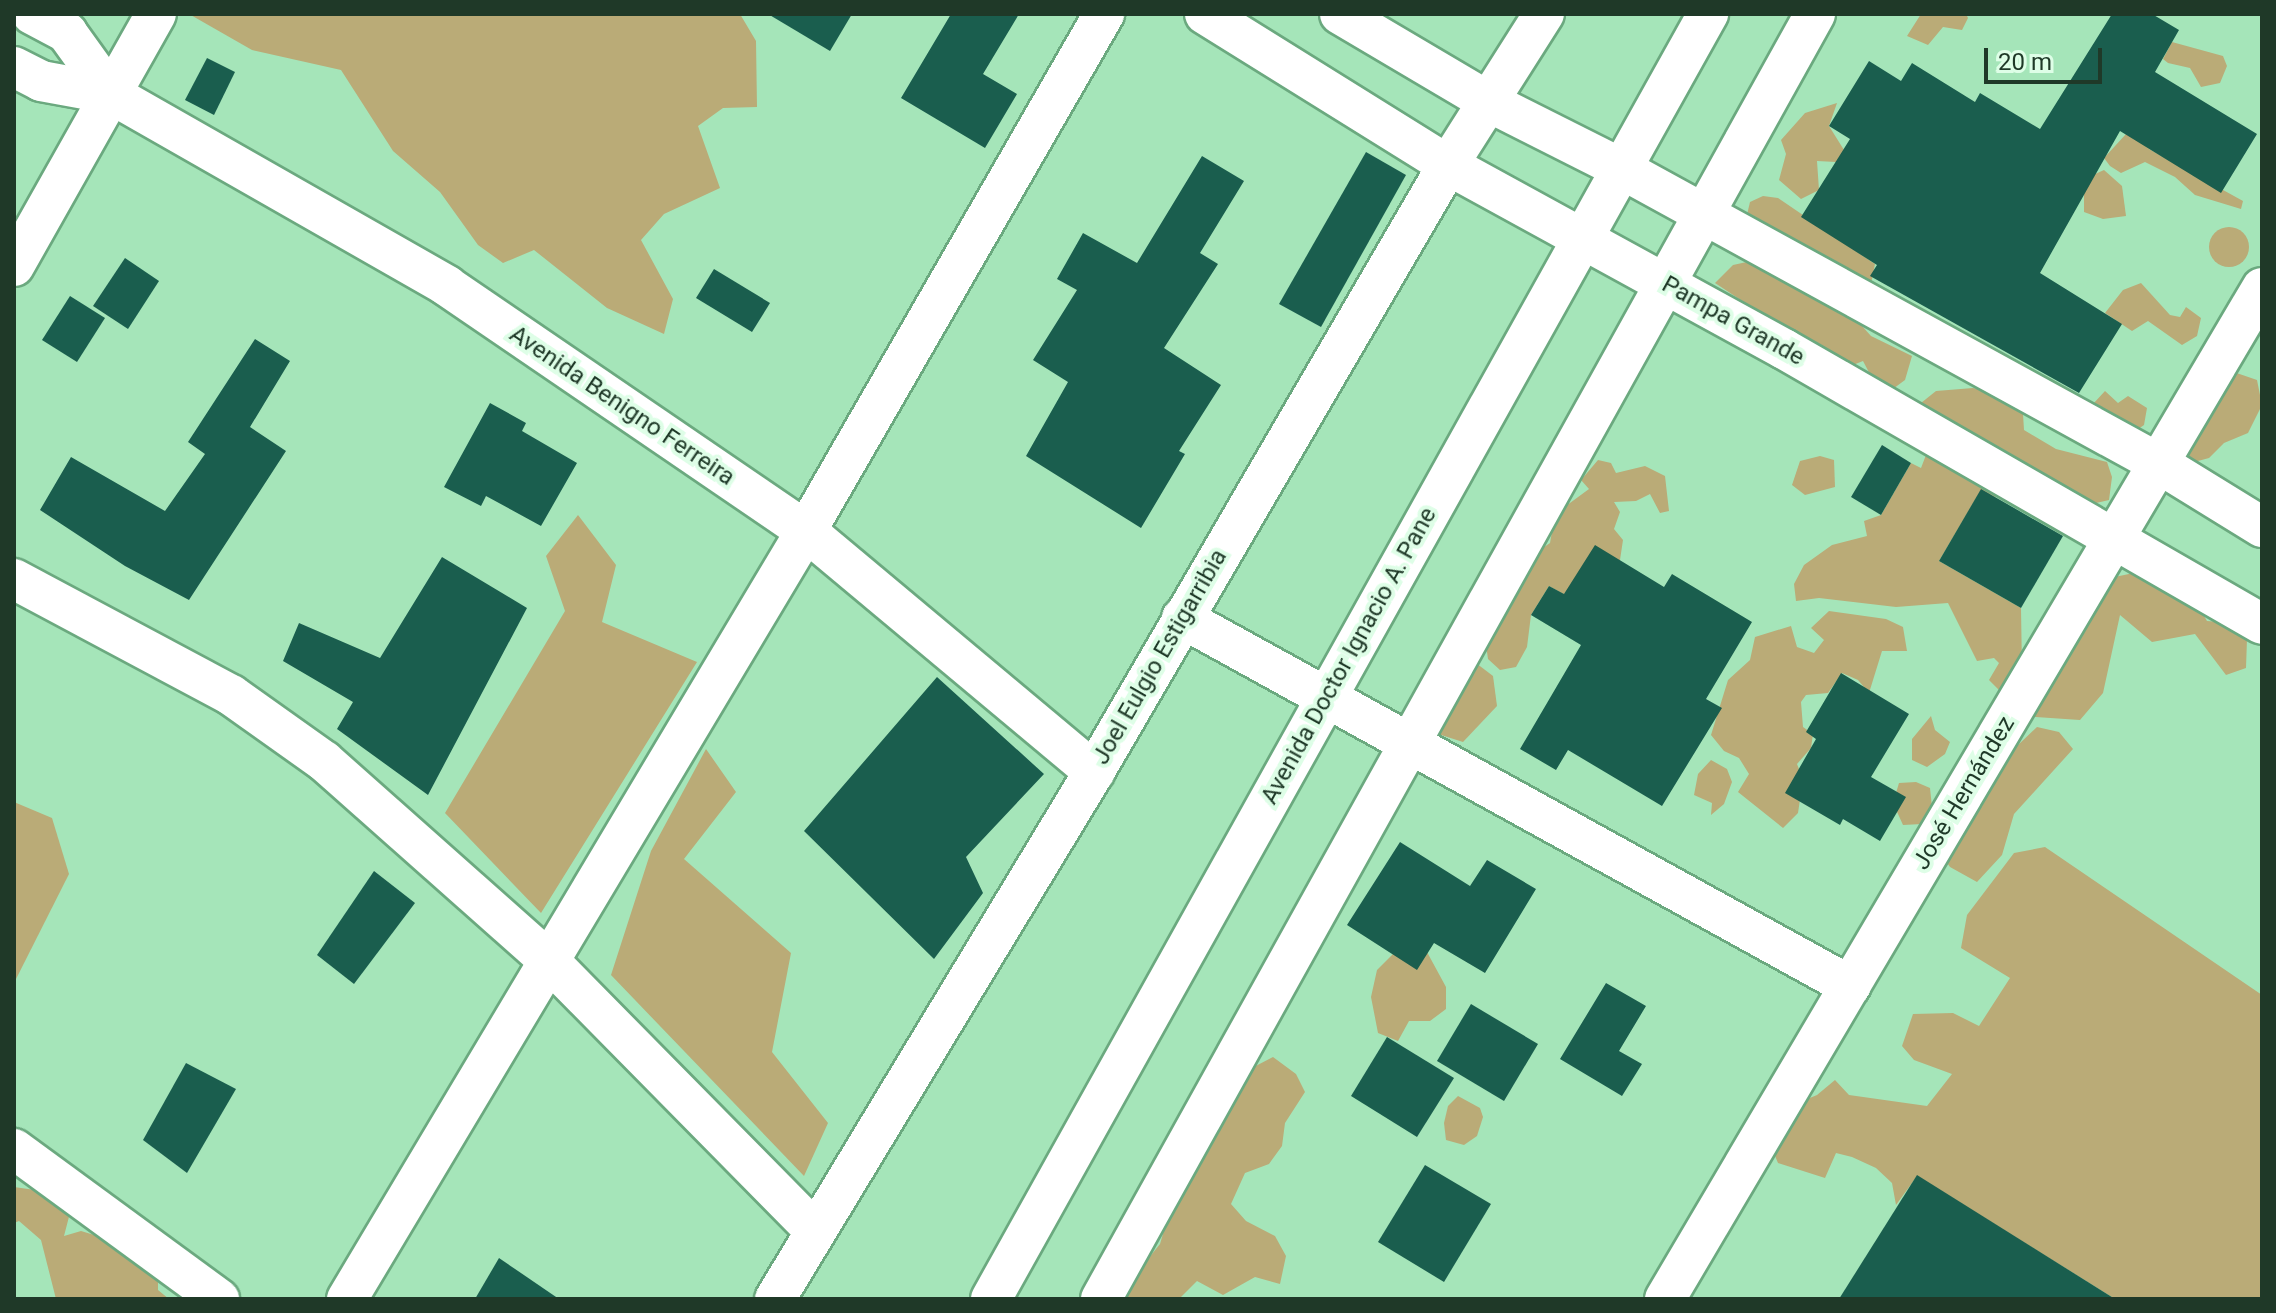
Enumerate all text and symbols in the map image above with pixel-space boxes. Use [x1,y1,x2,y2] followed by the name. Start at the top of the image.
[1988,32,2106,82] scale bar
[1998,48,2052,76] text: 20 m
[1657,270,1809,372] street label: Pampa Grande
[504,320,740,492] street label: Avenida Benigno Ferreira
[1255,503,1443,809] street label: Avenida Doctor Ignacio A. Pane
[1087,544,1233,770] street label: Joel Eulgio Estigarribia
[1907,711,2021,875] street label: José Hernández

